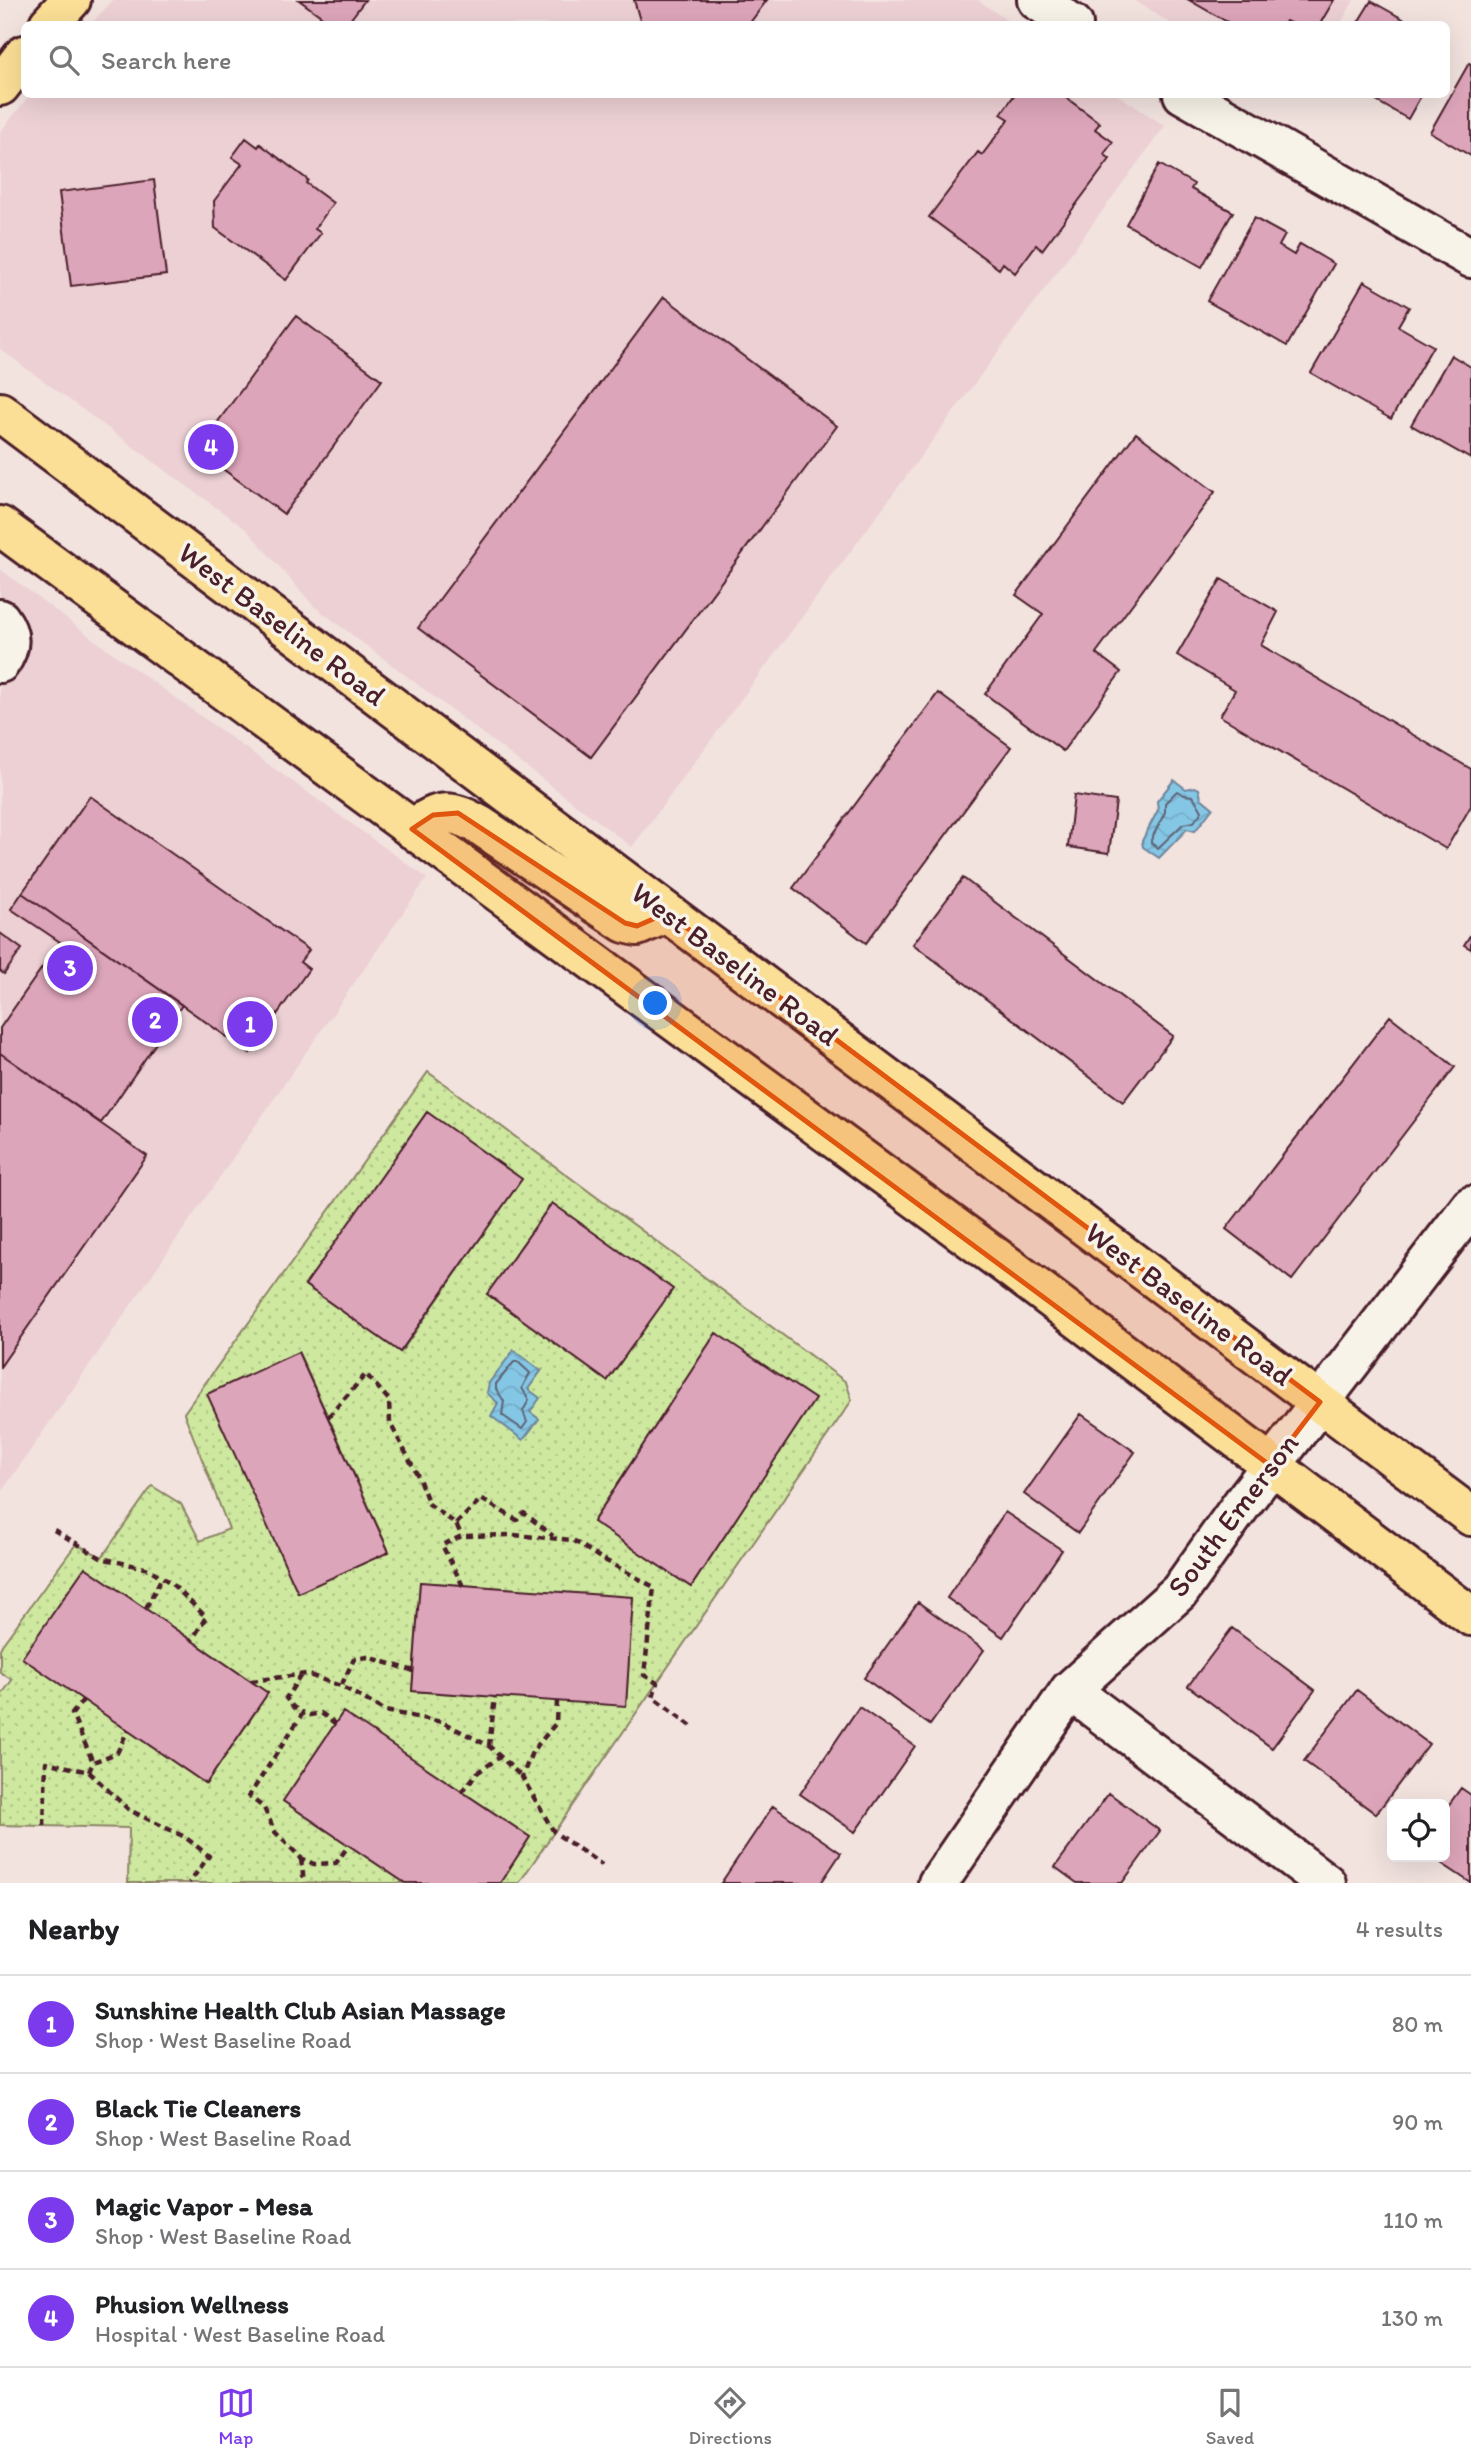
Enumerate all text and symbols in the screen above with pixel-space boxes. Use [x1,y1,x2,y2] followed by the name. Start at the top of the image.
[21,21,1450,98] search box
[45,41,83,79] icon: search
[101,44,231,76] text: Search here
[188,421,234,473] pin: 4
[171,533,393,714] street label: West Baseline Road
[624,873,846,1054] street label: West Baseline Road
[47,942,93,994] pin: 3
[638,986,672,1020] your location
[132,994,178,1046] pin: 2
[227,998,273,1050] pin: 1
[1078,1213,1300,1394] street label: West Baseline Road
[1159,1425,1306,1604] street label: South Emerson
[1387,1799,1450,1862] map controls
[1387,1799,1450,1862] button: locate
[28,1910,119,1947] text: Nearby
[1356,1915,1443,1943] text: 4 results
[95,1994,506,2026] text: Sunshine Health Club Asian Massage
[46,2010,56,2038] text: 1
[1392,2010,1443,2038] text: 80 m
[95,2026,351,2054] text: Shop · West Baseline Road
[95,2092,301,2124] text: Black Tie Cleaners
[45,2108,57,2136] text: 2
[1392,2108,1443,2136] text: 90 m
[95,2124,351,2152] text: Shop · West Baseline Road
[95,2190,313,2222] text: Magic Vapor - Mesa
[45,2206,57,2234] text: 3
[1383,2206,1443,2234] text: 110 m
[95,2222,351,2250] text: Shop · West Baseline Road
[95,2288,289,2320] text: Phusion Wellness
[44,2304,58,2332] text: 4
[1381,2304,1443,2332] text: 130 m
[95,2320,385,2348] text: Hospital · West Baseline Road
[217,2384,255,2449] tab: Map
[688,2384,772,2449] tab: Directions
[1206,2384,1254,2449] tab: Saved

